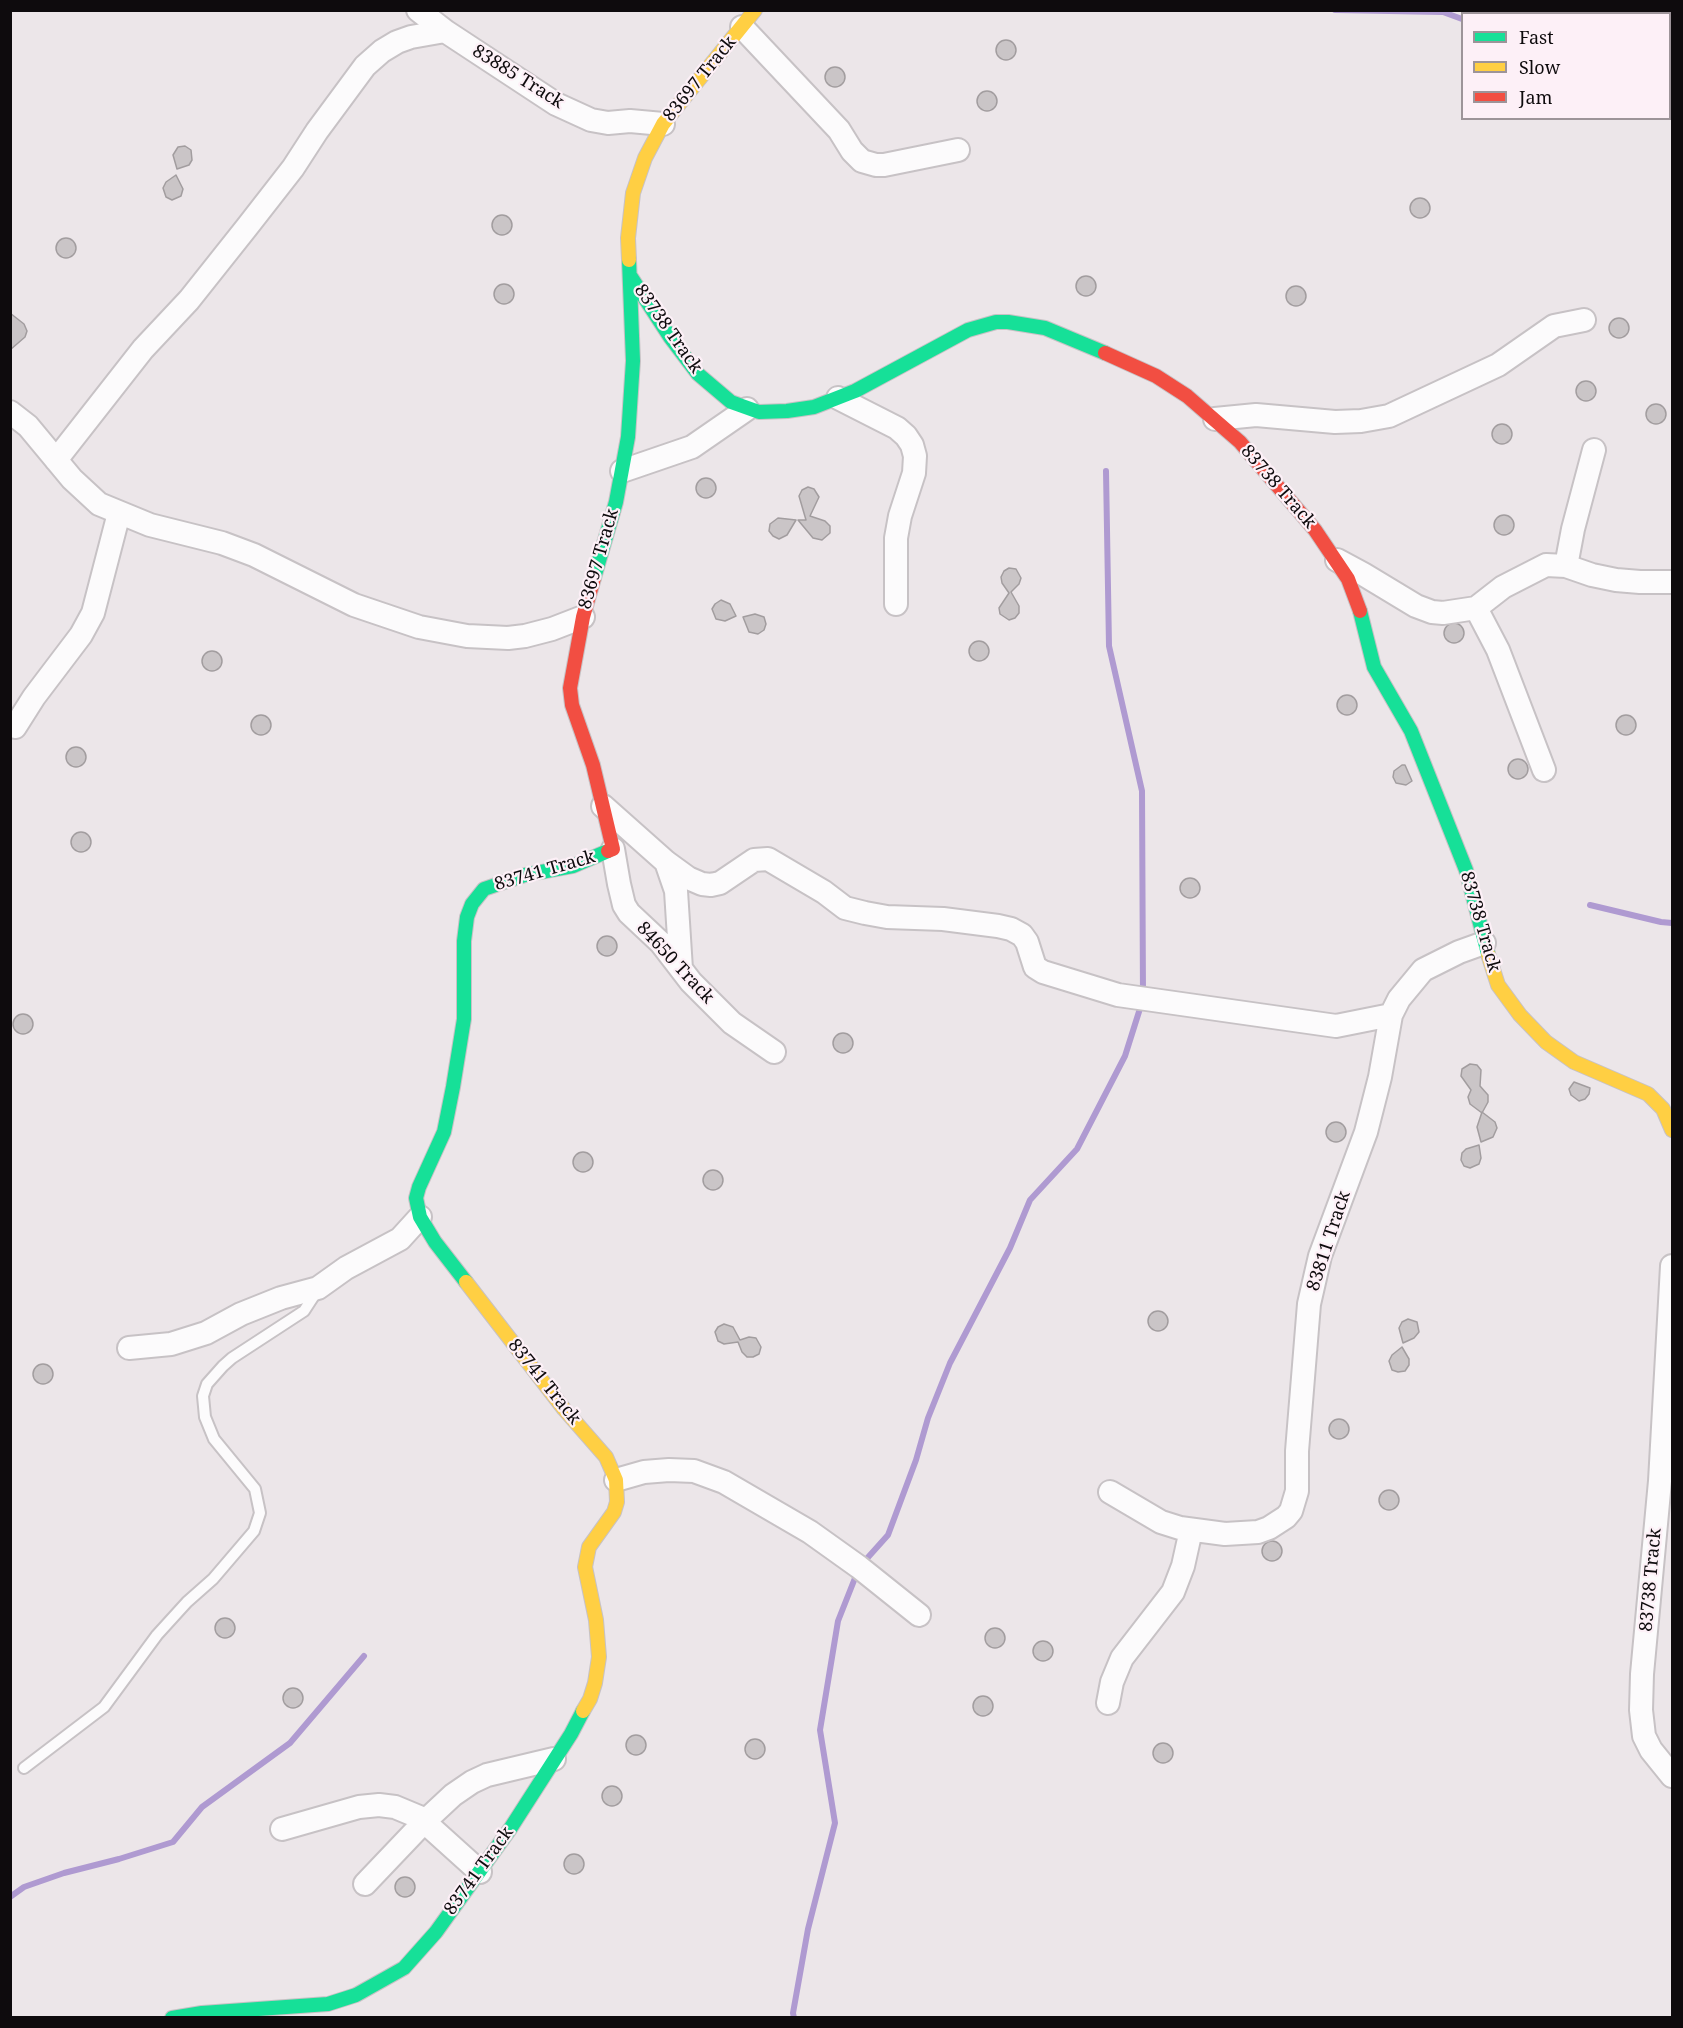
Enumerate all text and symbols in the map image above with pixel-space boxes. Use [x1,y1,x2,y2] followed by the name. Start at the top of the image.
[1461,12,1671,120] legend
[1519,25,1554,49] text: Fast
[659,32,741,126] street label: 83697 Track
[468,40,568,114] street label: 83885 Track
[1519,55,1560,79] text: Slow
[1519,85,1553,109] text: Jam
[629,280,707,378] street label: 83738 Track
[1236,441,1320,533] street label: 83738 Track
[574,506,624,612] street label: 83697 Track
[492,846,598,896] street label: 83741 Track
[1455,869,1505,975] street label: 83738 Track
[632,918,718,1008] street label: 84650 Track
[1303,1188,1355,1294] street label: 83811 Track
[503,1335,585,1429] street label: 83741 Track
[1636,1527,1666,1633] street label: 83738 Track
[440,1823,518,1919] street label: 83741 Track

